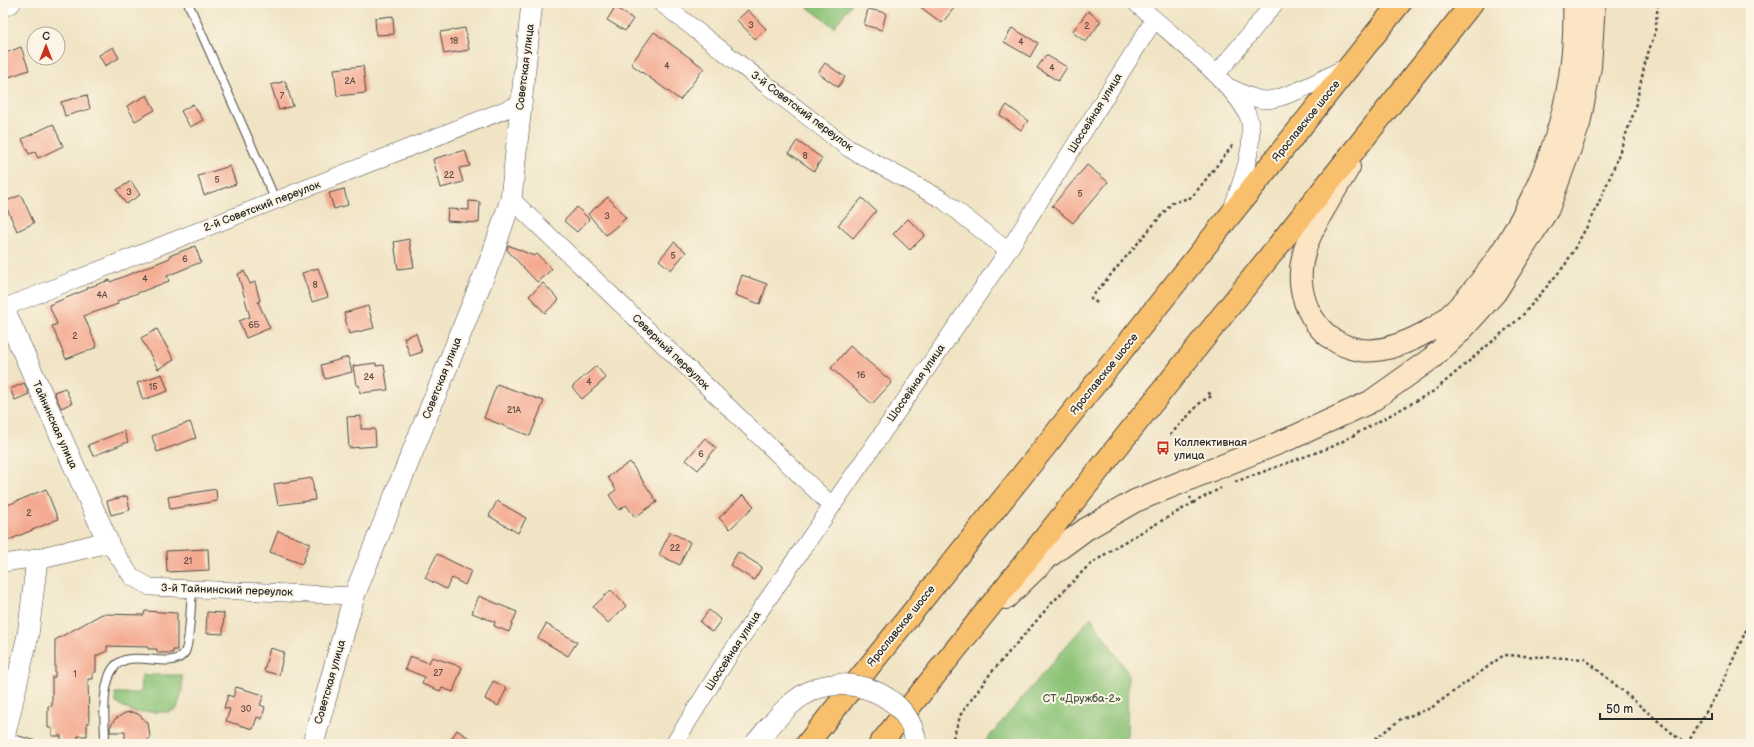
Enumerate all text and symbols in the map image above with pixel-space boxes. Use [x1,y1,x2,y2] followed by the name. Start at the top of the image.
[748,20,754,31] house number: 3
[1084,21,1090,32] house number: 2
[513,23,537,111] street label: Советская улица
[26,26,66,66] north arrow
[42,30,50,43] text: С
[450,36,458,47] house number: 18
[1018,37,1024,48] house number: 4
[664,61,670,72] house number: 4
[1049,63,1055,74] house number: 4
[748,68,856,154] street label: 3-й Советский переулок
[1065,70,1125,155] street label: Шоссейная улица
[345,76,356,87] house number: 2А
[1269,78,1343,164] street label: Ярославское шоссе
[280,91,285,102] house number: 7
[802,151,808,162] house number: 8
[444,170,455,181] house number: 22
[214,175,220,186] house number: 5
[202,178,322,234] street label: 2-й Советский переулок
[126,187,132,198] house number: 3
[1077,189,1083,200] house number: 5
[604,211,610,222] house number: 3
[670,251,676,262] house number: 5
[182,254,188,265] house number: 6
[142,274,148,285] house number: 4
[312,280,318,291] house number: 8
[97,290,108,301] house number: 4А
[630,312,713,392] street label: Северный переулок
[248,320,261,331] house number: 6Б
[72,331,78,342] house number: 2
[1067,331,1141,417] street label: Ярославское шоссе
[420,335,465,421] street label: Советская улица
[884,341,948,424] street label: Шоссейная улица
[857,370,866,381] house number: 16
[364,372,375,383] house number: 24
[586,377,592,388] house number: 4
[30,379,80,471] street label: Тайнинская улица
[149,382,157,393] house number: 15
[507,405,522,416] house number: 21А
[1174,436,1247,462] place label: Коллективная улица
[1155,440,1171,456] bus stop icon: Коллективная улица
[698,449,704,460] house number: 6
[26,508,32,519] house number: 2
[670,543,681,554] house number: 22
[184,556,192,567] house number: 21
[161,581,293,599] street label: 3-й Тайнинский переулок
[864,583,938,669] street label: Ярославское шоссе
[703,609,764,693] street label: Шоссейная улица
[312,638,348,726] street label: Советская улица
[433,668,443,679] house number: 27
[73,669,77,680] house number: 1
[1043,692,1121,705] park label: СТ «Дружба-2»
[1600,695,1712,721] scale bar
[1606,702,1633,717] text: 50 m
[241,704,251,715] house number: 30

